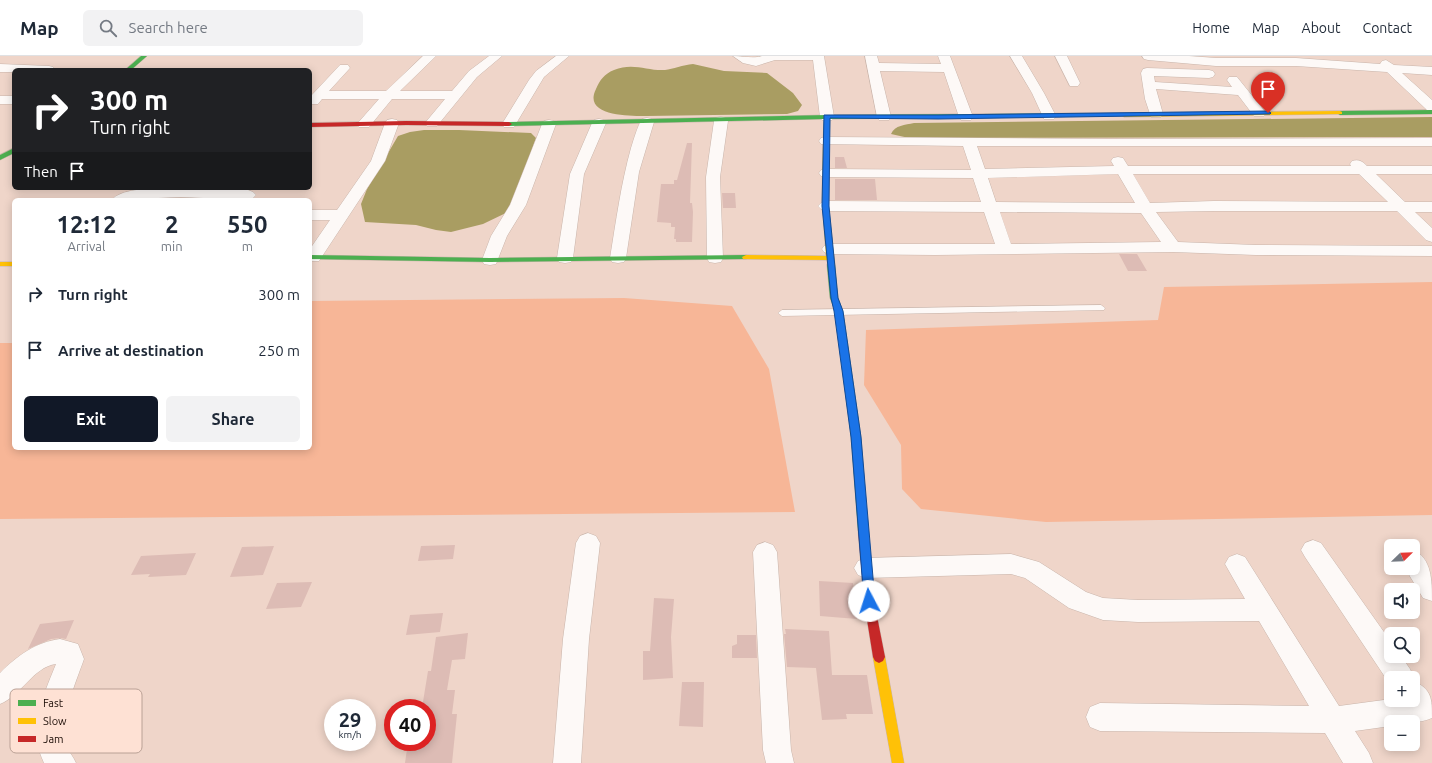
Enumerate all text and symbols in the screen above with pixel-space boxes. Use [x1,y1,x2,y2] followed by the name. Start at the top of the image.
[83,10,363,46] search box
[20,17,59,39] text: Map
[97,17,119,39] icon: search
[129,19,208,36] text: Search here
[1192,20,1230,36] text: Home
[1252,20,1280,36] text: Map
[1302,20,1341,36] text: About
[1363,20,1412,36] text: Contact
[1251,72,1285,113] pin
[1257,78,1279,100] icon: arrive
[24,84,76,136] icon: right
[90,84,168,115] text: 300 m
[90,117,170,137] text: Turn right
[66,160,88,182] icon: arrive
[24,163,58,180] text: Then
[56,211,116,238] text: 12:12
[165,211,178,238] text: 2
[227,211,268,238] text: 550
[67,239,105,253] text: Arrival
[161,239,183,253] text: min
[242,239,253,253] text: m
[24,283,46,305] icon: right
[58,286,128,303] text: Turn right
[258,286,300,303] text: 300 m
[24,339,46,361] icon: arrive
[58,342,204,359] text: Arrive at destination
[258,342,300,359] text: 250 m
[24,396,158,442] button: Exit
[166,396,300,442] button: Share
[1384,539,1420,575] north arrow
[1384,539,1420,751] map controls
[848,580,890,622] position arrow
[1384,583,1420,619] button: sound
[1384,627,1420,663] button: search
[1384,671,1420,707] button: +
[10,689,142,753] legend
[43,697,64,709] text: Fast
[384,699,436,751] speed limit sign: 40
[339,708,361,731] text: 29
[43,715,67,727] text: Slow
[1384,715,1420,751] button: −
[338,729,362,740] text: km/h
[43,733,64,745] text: Jam

